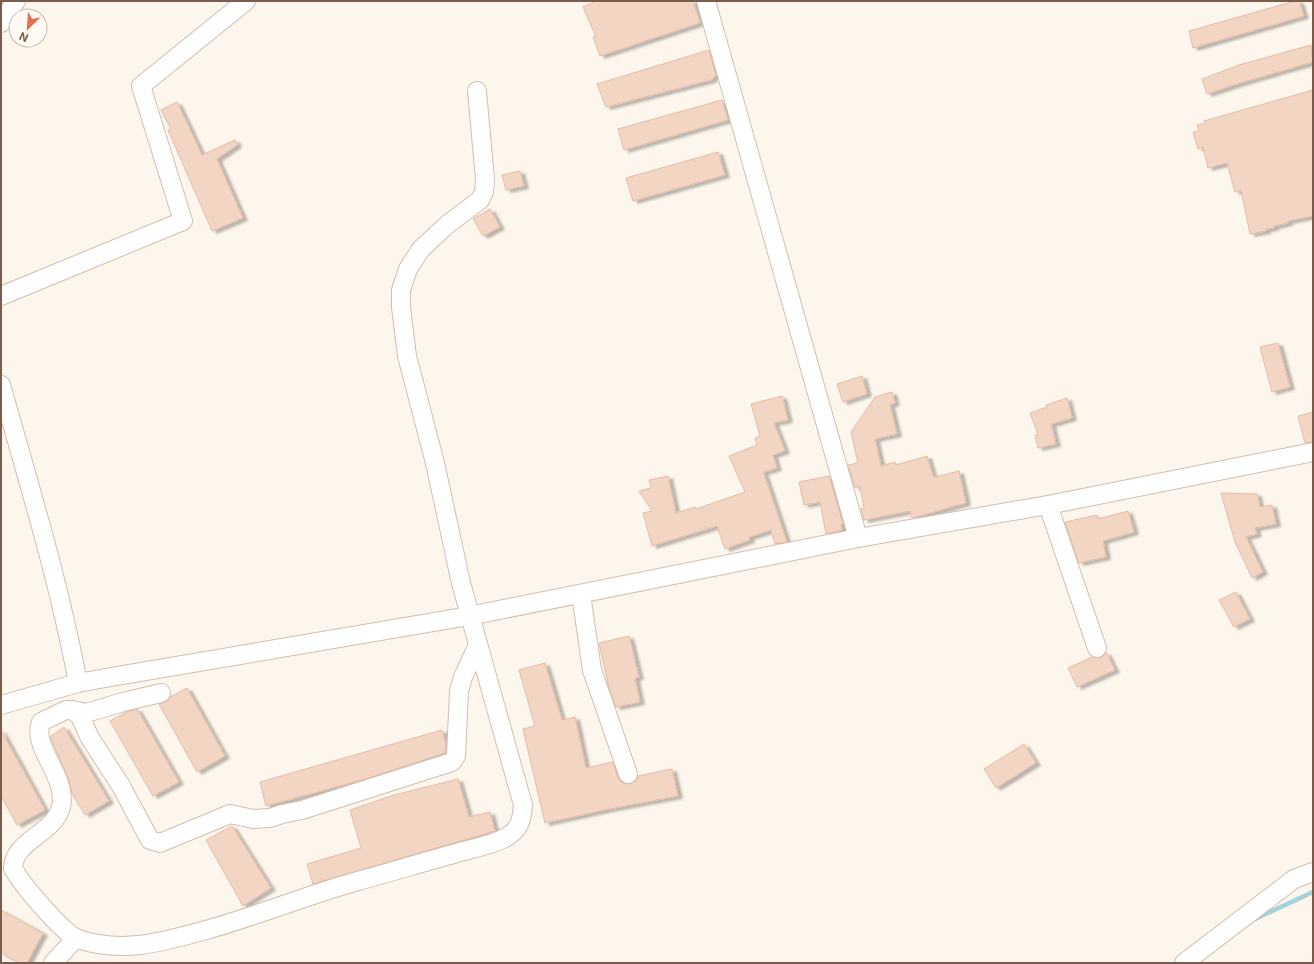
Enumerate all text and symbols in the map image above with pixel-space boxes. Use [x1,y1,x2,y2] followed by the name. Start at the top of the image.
[8,8,48,48] north arrow
[17,29,31,45] text: N

